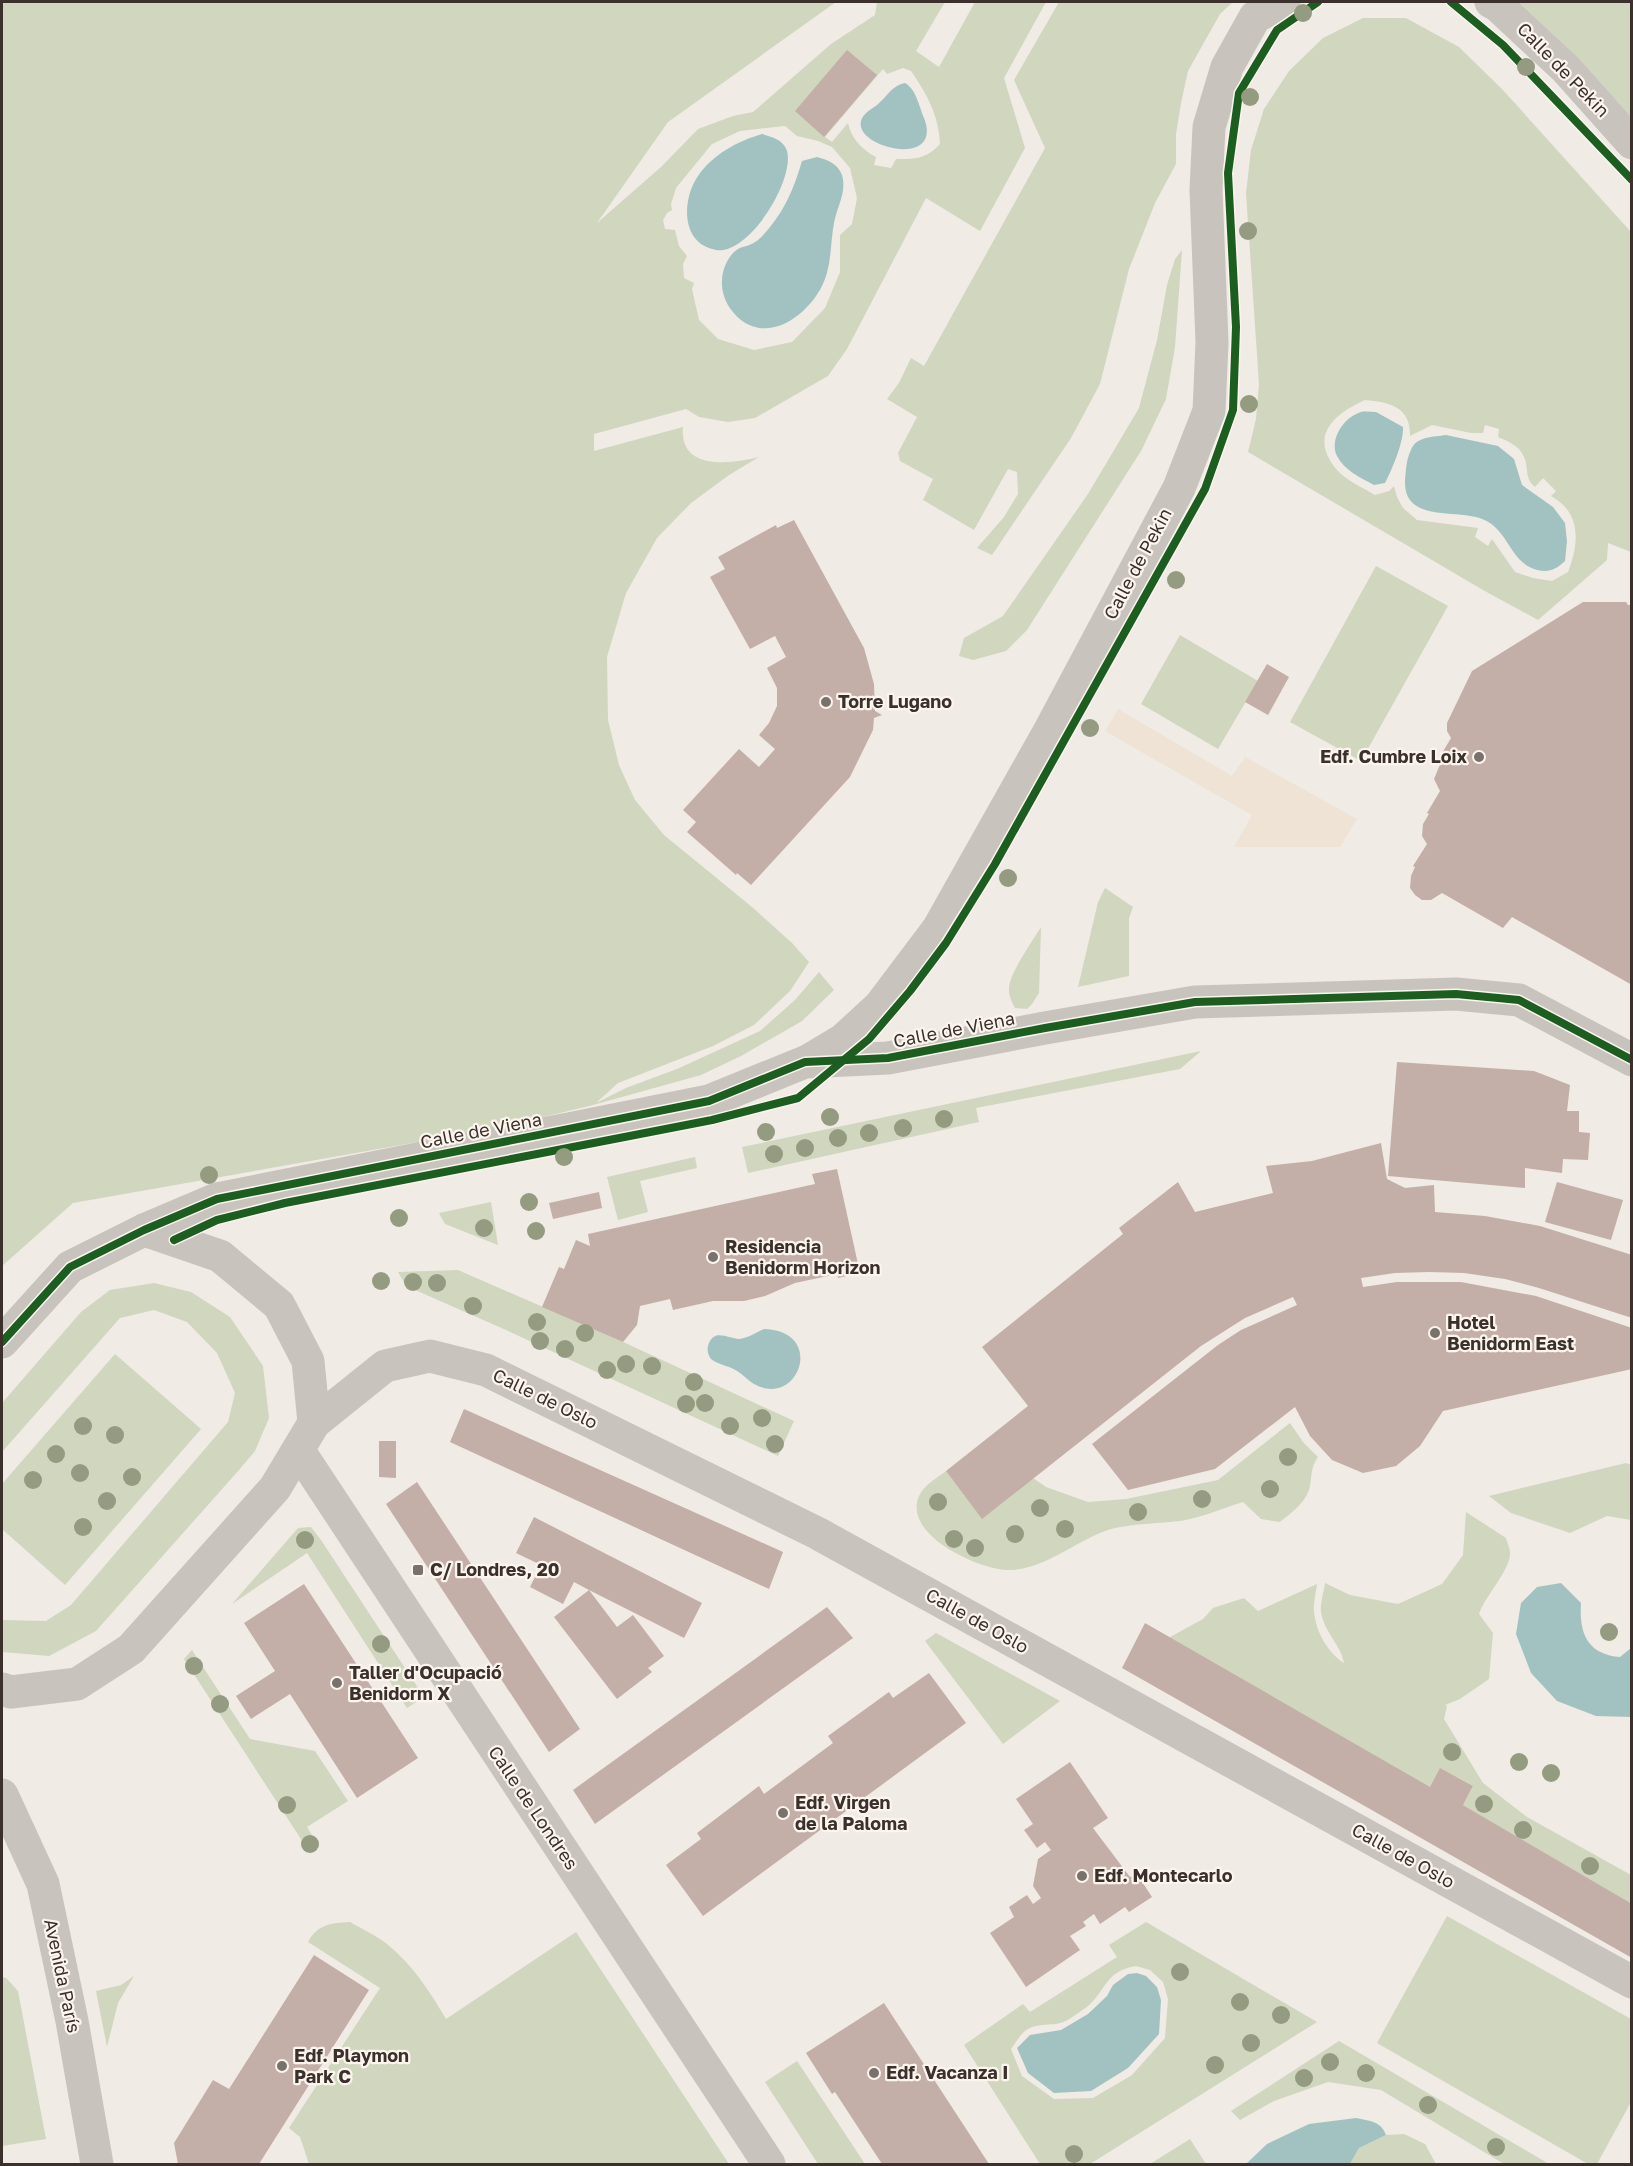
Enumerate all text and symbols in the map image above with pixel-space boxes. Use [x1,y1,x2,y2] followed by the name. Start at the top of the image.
[1513,17,1614,121] street label: Calle de Pekin
[1099,504,1176,623] street label: Calle de Pekin
[838,690,952,712] place label: Torre Lugano
[819,695,833,709] marker: Torre Lugano
[1320,745,1468,767] place label: Edf. Cumbre Loix
[1472,750,1486,764] marker: Edf. Cumbre Loix
[891,1006,1016,1052] street label: Calle de Viena
[418,1107,543,1153] street label: Calle de Viena
[725,1235,881,1278] place label: Residencia Benidorm Horizon
[706,1250,720,1264] marker: Residencia Benidorm Horizon
[1447,1311,1574,1354] place label: Hotel Benidorm East
[1428,1326,1442,1340] marker: Hotel Benidorm East
[489,1363,601,1433] street label: Calle de Oslo
[430,1558,559,1580] place label: C/ Londres, 20
[411,1563,425,1577] marker: C/ Londres, 20
[922,1583,1033,1657] street label: Calle de Oslo
[349,1661,502,1704] place label: Taller d'Ocupació Benidorm X
[330,1676,344,1690] marker: Taller d'Ocupació Benidorm X
[484,1741,583,1874] street label: Calle de Londres
[795,1791,907,1834] place label: Edf. Virgen de la Paloma
[776,1806,790,1820] marker: Edf. Virgen de la Paloma
[1348,1818,1459,1892] street label: Calle de Oslo
[1094,1864,1233,1886] place label: Edf. Montecarlo
[1075,1869,1089,1883] marker: Edf. Montecarlo
[40,1917,86,2035] street label: Avenida París
[294,2044,409,2087] place label: Edf. Playmon Park C
[275,2059,289,2073] marker: Edf. Playmon Park C
[886,2061,1008,2083] place label: Edf. Vacanza I
[867,2066,881,2080] marker: Edf. Vacanza I

